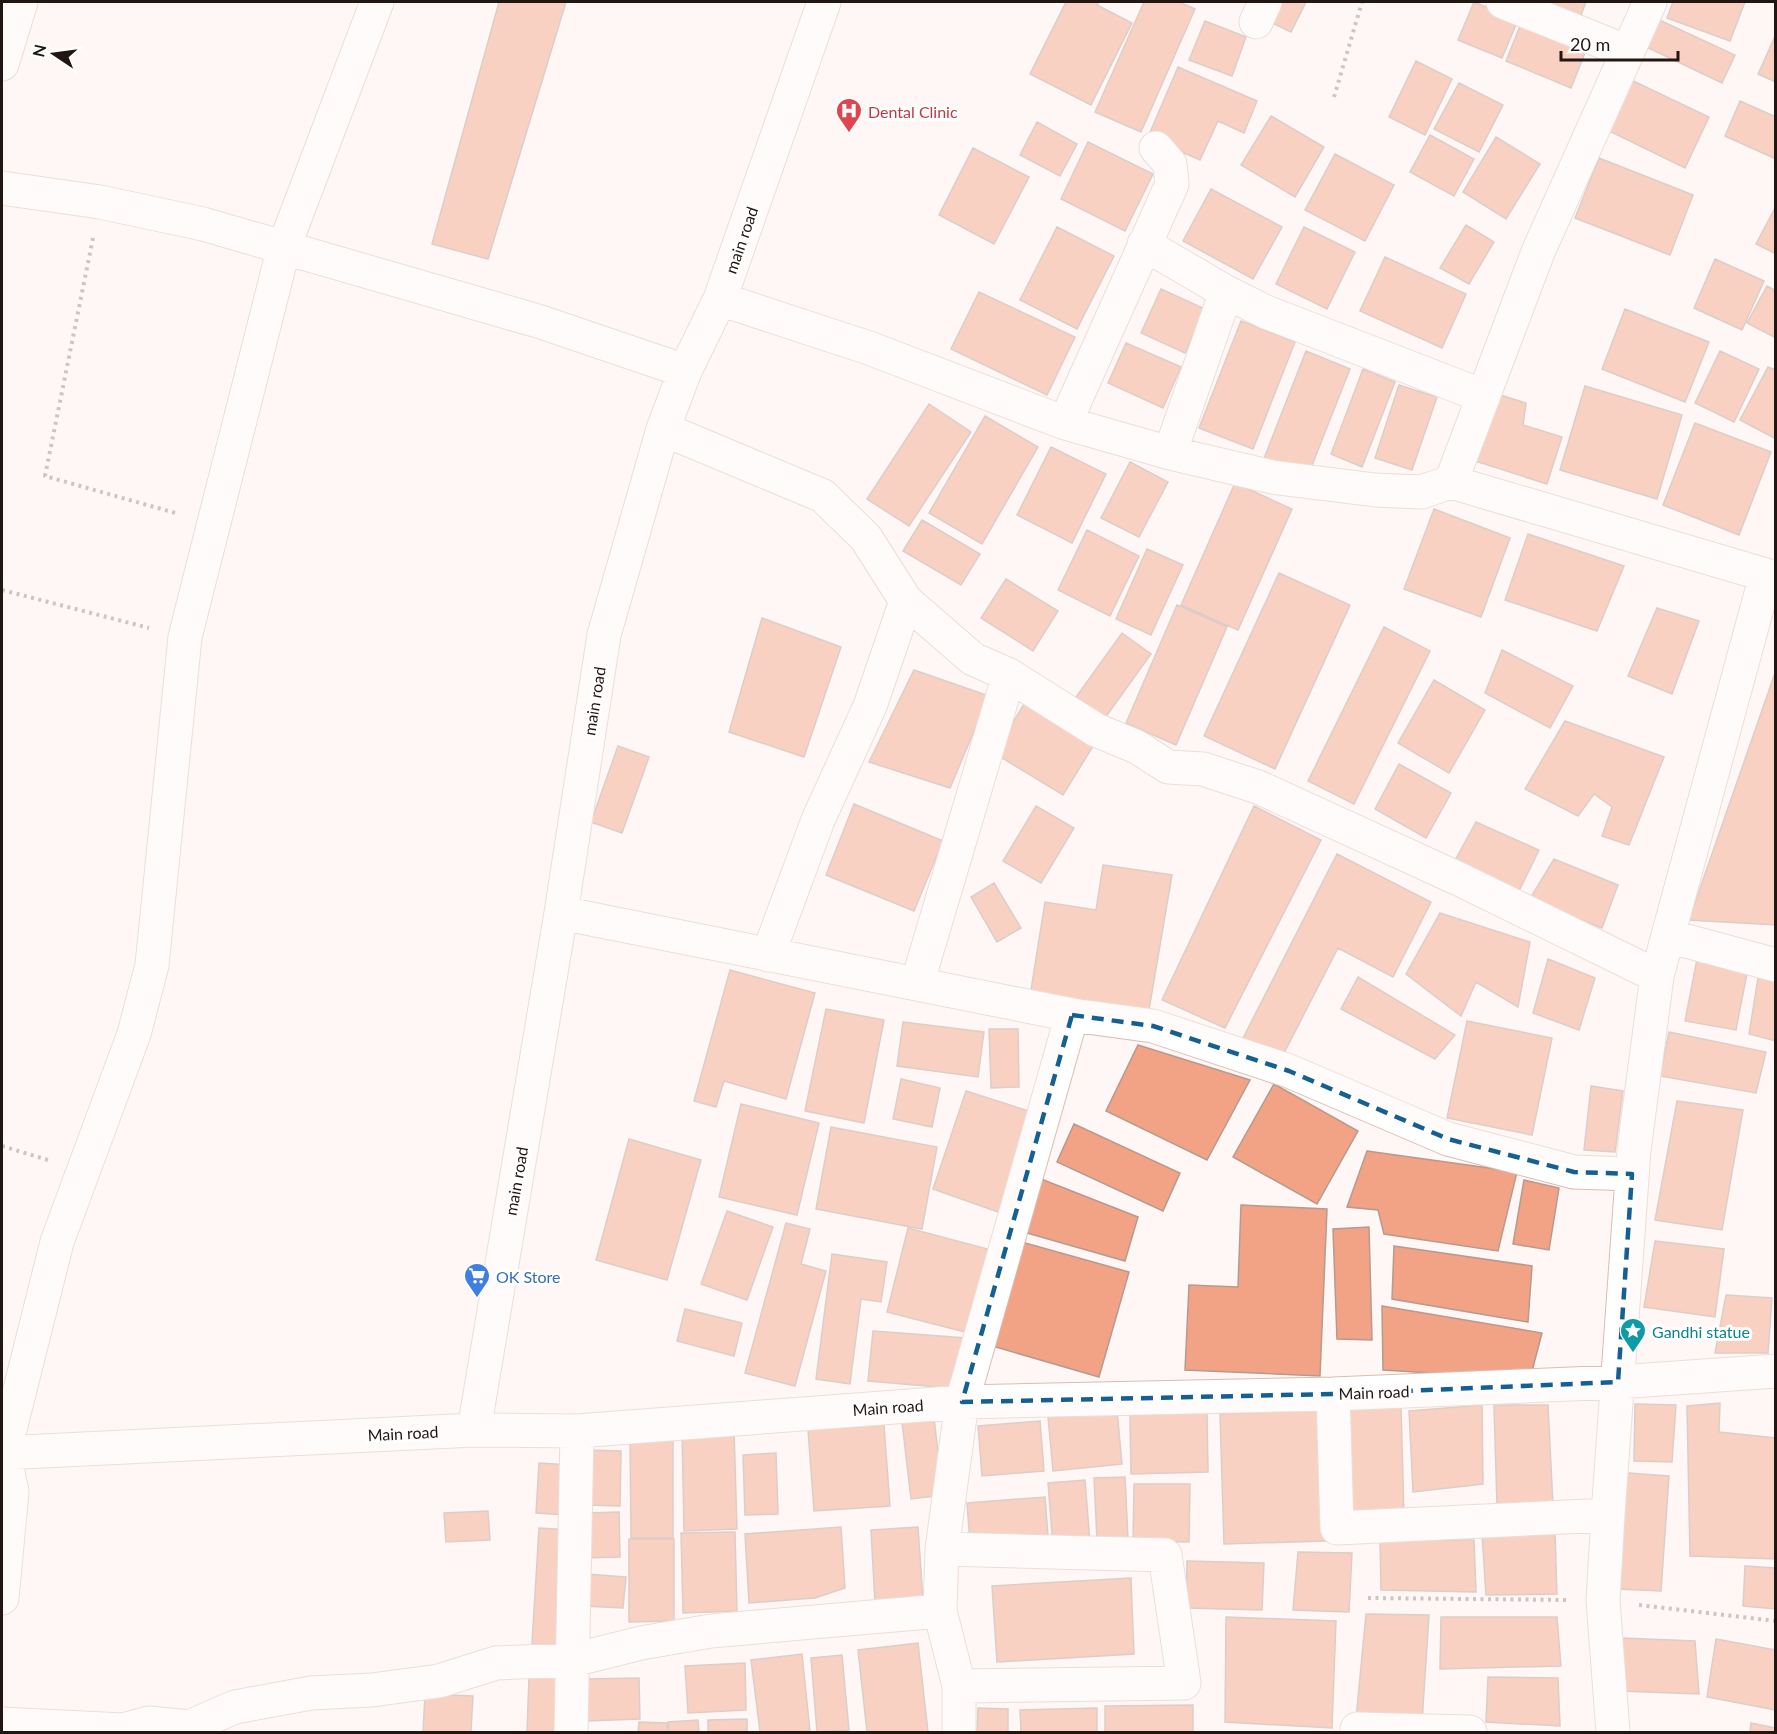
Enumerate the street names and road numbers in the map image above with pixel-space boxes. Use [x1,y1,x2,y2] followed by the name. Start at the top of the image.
[721,204,761,276] street label: main road
[579,665,609,737] street label: main road
[501,1145,531,1217] street label: main road
[1338,1381,1410,1403] street label: Main road
[852,1395,924,1419] street label: Main road
[367,1422,439,1444] street label: Main road

